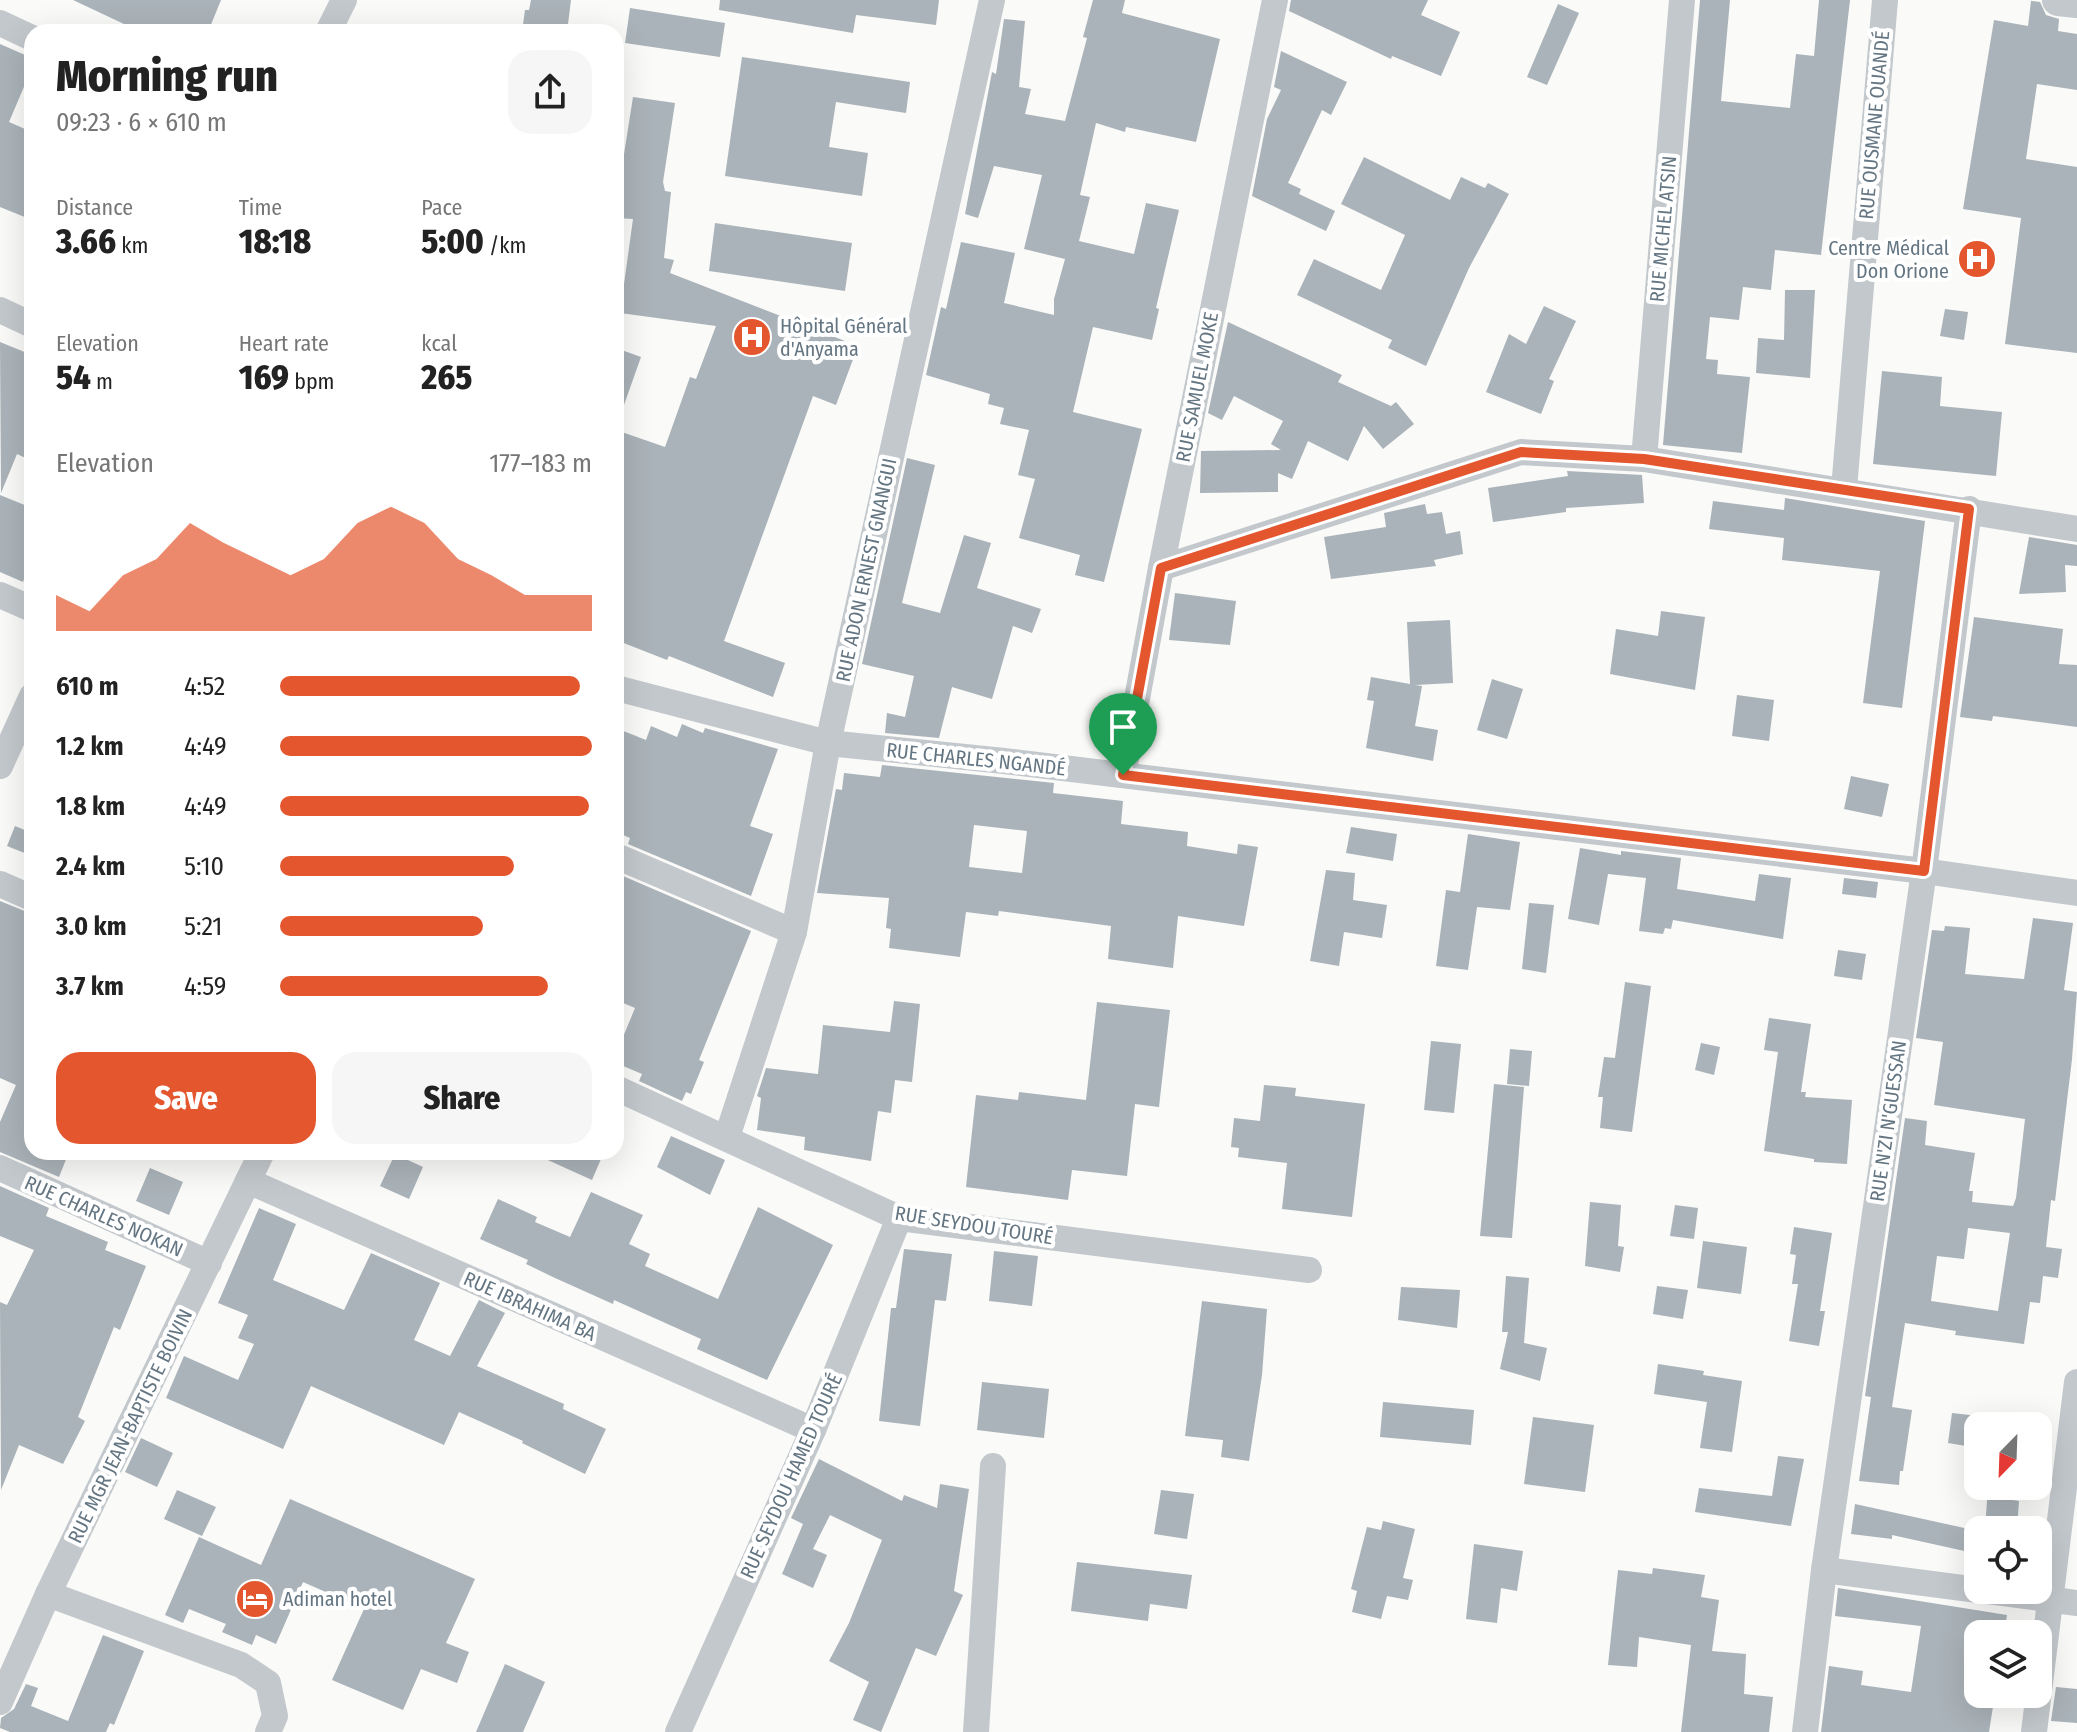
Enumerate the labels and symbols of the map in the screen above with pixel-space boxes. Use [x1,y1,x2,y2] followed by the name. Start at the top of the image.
[1854,30,1894,220] street label: RUE OUSMANE OUANDÉ
[1645,155,1681,303] street label: RUE MICHEL ATSIN
[1828,236,1949,283] place label: Centre Médical Don Orione
[1956,238,1998,280] hospital icon: Centre Médical Don Orione
[1171,310,1223,464] street label: RUE SAMUEL MOKE
[780,314,907,361] place label: Hôpital Général d'Anyama
[731,316,773,358] hospital icon: Hôpital Général d'Anyama
[831,456,901,684] street label: RUE ADON ERNEST GNANGUI
[1089,693,1157,775] pin
[885,738,1067,780] street label: RUE CHARLES NGANDÉ
[1865,1039,1911,1203] street label: RUE N'ZI N'GUESSAN
[21,1170,187,1262] street label: RUE CHARLES NOKAN
[893,1201,1055,1249] street label: RUE SEYDOU TOURÉ
[460,1266,600,1346] street label: RUE IBRAHIMA BA
[63,1305,197,1547] street label: RUE MGR JEAN-BAPTISTE BOIVIN
[735,1370,847,1582] street label: RUE SEYDOU HAMED TOURÉ
[1964,1412,2052,1500] north arrow
[234,1578,276,1620] hotel icon: Adiman hotel
[283,1587,392,1611] place label: Adiman hotel

